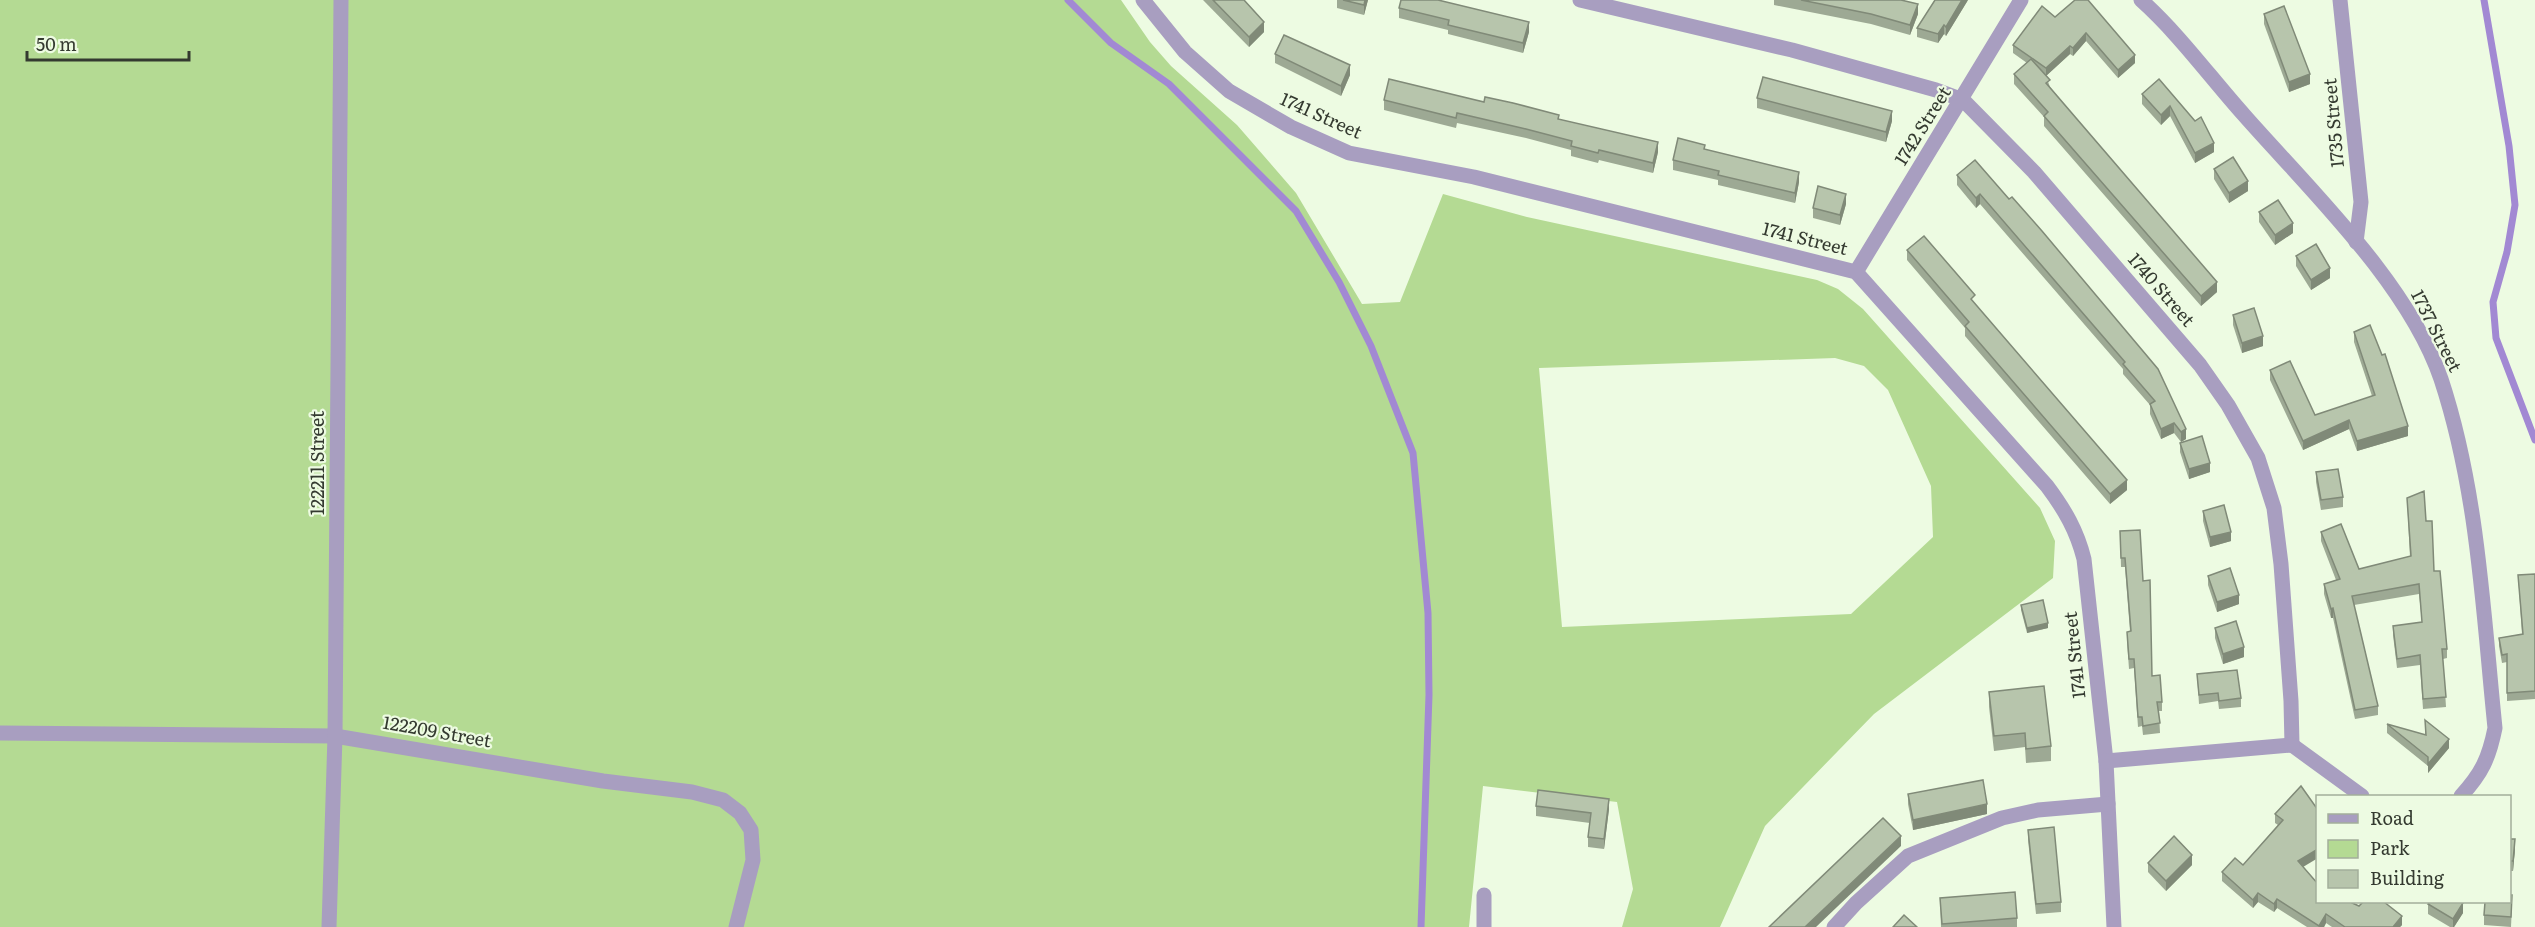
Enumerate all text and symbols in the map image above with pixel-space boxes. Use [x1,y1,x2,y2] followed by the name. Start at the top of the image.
[27,24,189,62] scale bar
[36,30,77,57] text: 50 m
[2315,77,2350,169] street label: 1735 Street
[1887,80,1957,170] street label: 1742 Street
[1276,85,1367,145] street label: 1741 Street
[1760,214,1852,261] street label: 1741 Street
[2122,246,2202,332] street label: 1740 Street
[2405,284,2470,377] street label: 1737 Street
[303,410,330,515] street label: 122211 Street
[2055,610,2091,700] street label: 1741 Street
[381,708,494,753] street label: 122209 Street
[2316,795,2511,903] legend
[2370,804,2414,831] text: Road
[2370,834,2411,861] text: Park
[2370,864,2445,891] text: Building

